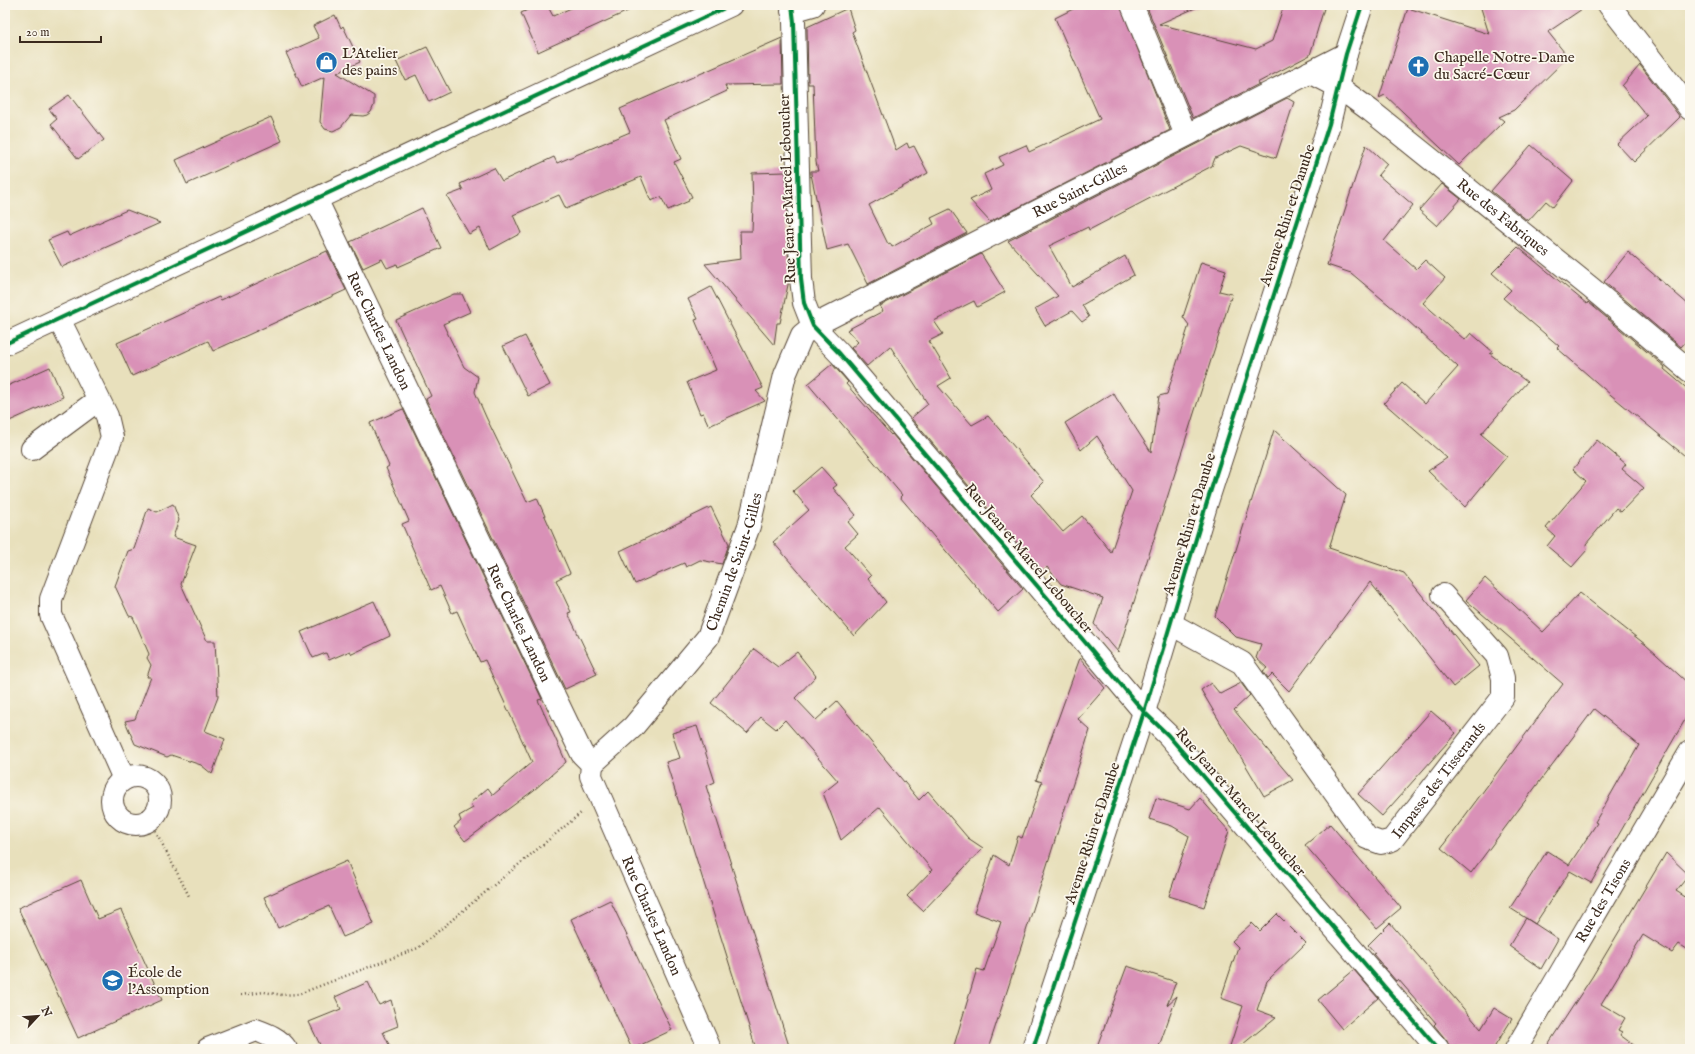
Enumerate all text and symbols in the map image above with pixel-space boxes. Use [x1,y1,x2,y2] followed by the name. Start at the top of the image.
[20,18,101,44] scale bar
[26,25,49,40] text: 20 m
[342,44,398,80] place label: L'Atelier des pains
[1434,48,1575,84] place label: Chapelle Notre-Dame du Sacré-Cœur
[314,49,340,75] shop icon: L'Atelier des pains
[1406,53,1432,79] church icon: Chapelle Notre-Dame du Sacré-Cœur
[775,93,800,284] street label: Rue Jean et Marcel Leboucher
[1255,142,1319,289] street label: Avenue Rhin et Danube
[1029,158,1130,222] street label: Rue Saint-Gilles
[1453,175,1553,261] street label: Rue des Fabriques
[342,269,415,393] street label: Rue Charles Landon
[1158,450,1220,599] street label: Avenue Rhin et Danube
[960,479,1097,638] street label: Rue Jean et Marcel Leboucher
[702,491,767,634] street label: Chemin de Saint-Gilles
[482,561,555,685] street label: Rue Charles Landon
[1388,718,1490,843] street label: Impasse des Tisserands
[1171,724,1310,881] street label: Rue Jean et Marcel Leboucher
[1060,760,1124,907] street label: Avenue Rhin et Danube
[617,853,686,979] street label: Rue Charles Landon
[1571,855,1635,946] street label: Rue des Tisons
[128,963,209,999] place label: École de l'Assomption
[100,968,126,994] school or university icon: École de l'Assomption
[18,996,58,1036] north arrow
[37,1004,55,1020] text: N

